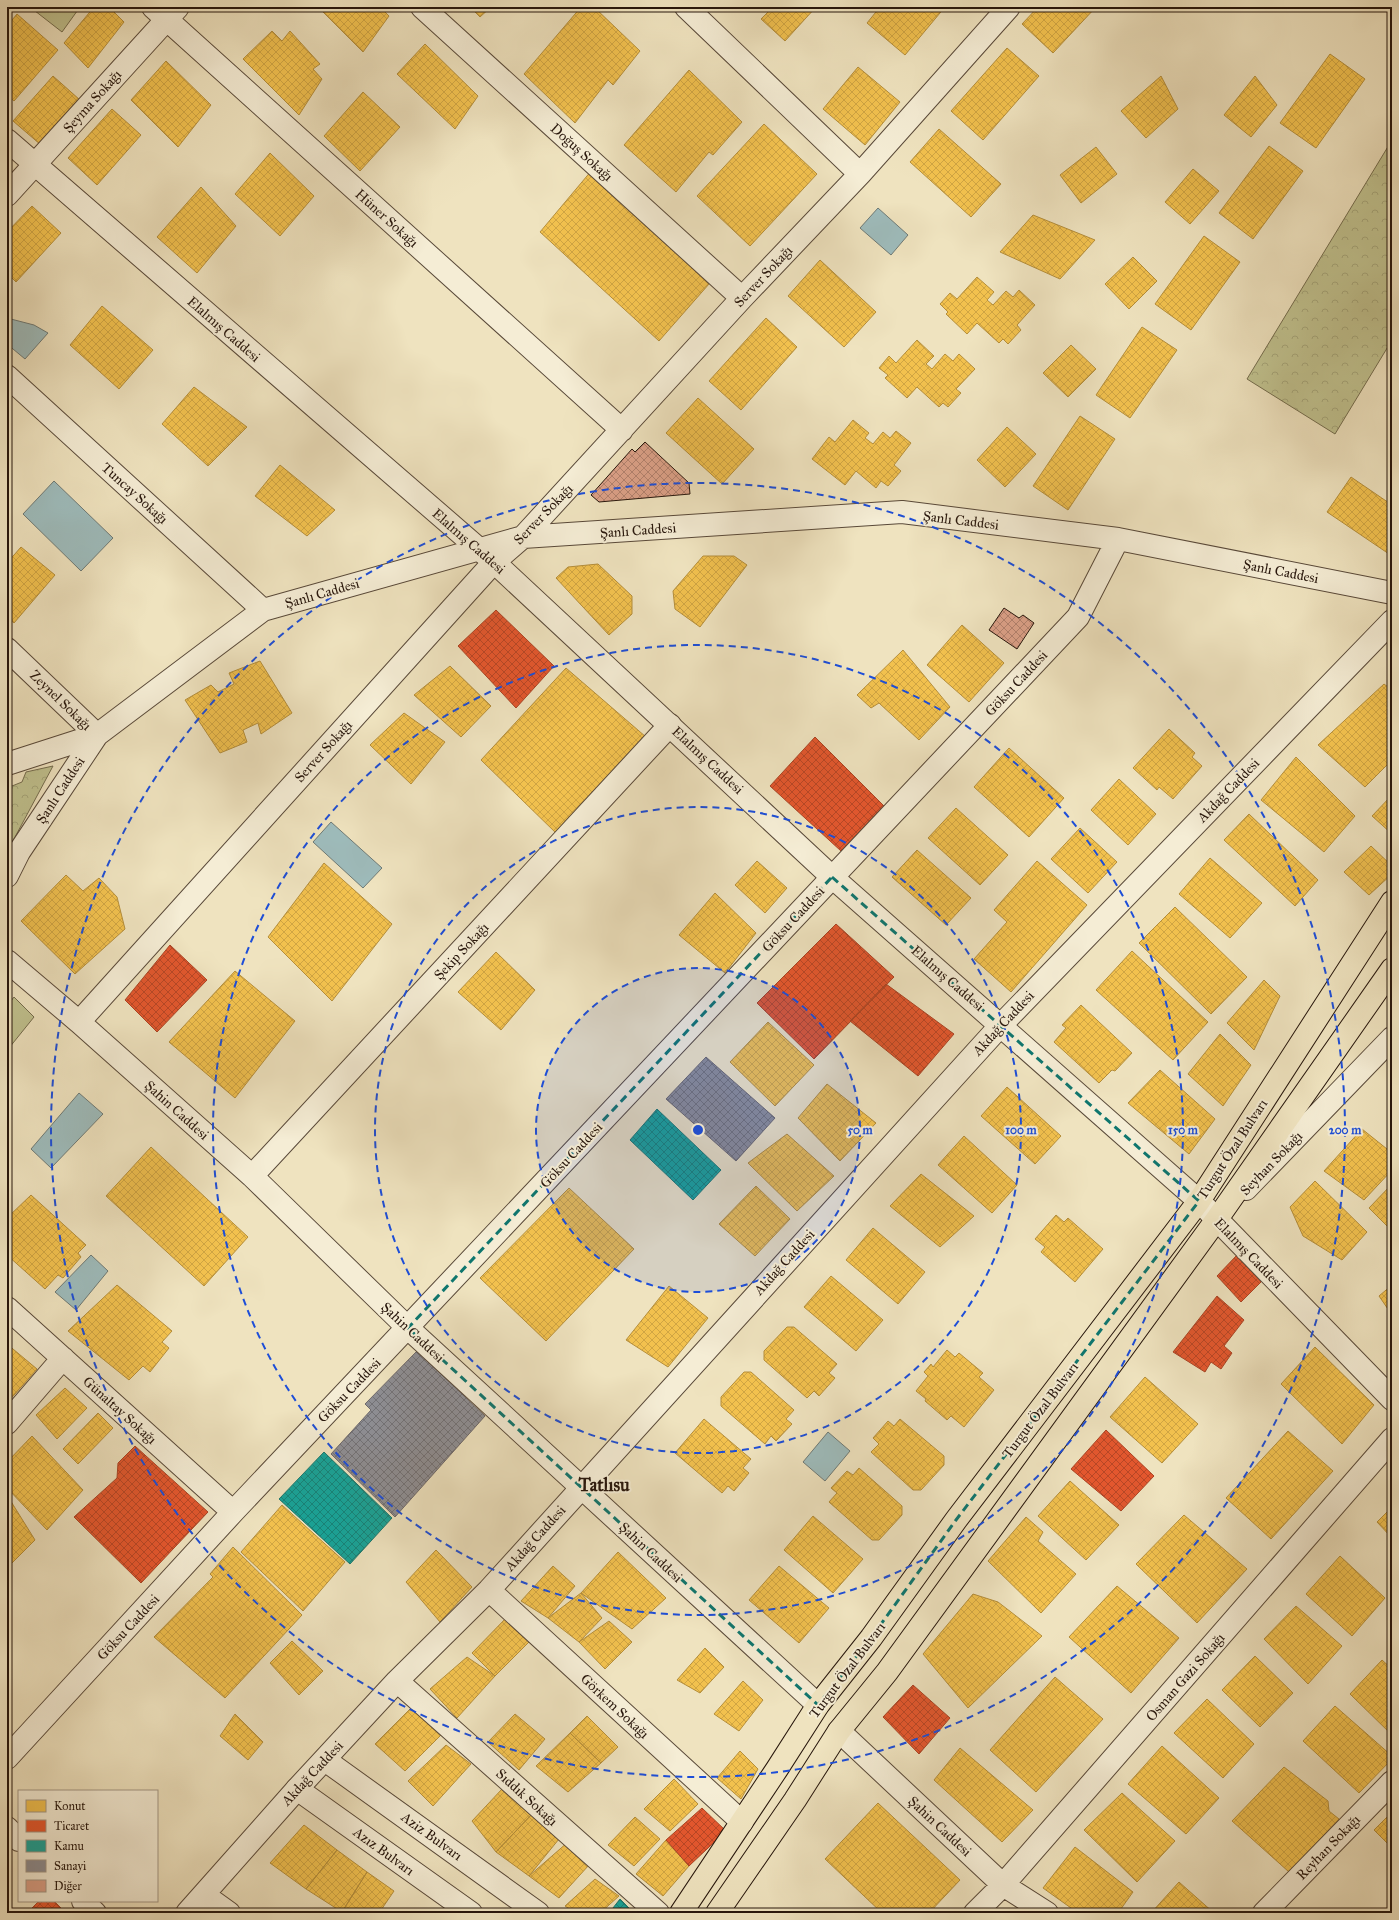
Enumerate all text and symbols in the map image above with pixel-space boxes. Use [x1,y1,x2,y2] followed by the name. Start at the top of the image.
[60,66,125,136] street label: Şeyma Sokağı
[547,120,617,185] street label: Doğuş Sokağı
[352,186,422,251] street label: Hüner Sokağı
[731,242,796,311] street label: Server Sokağı
[184,293,264,366] street label: Elalmış Caddesi
[98,459,172,528] street label: Tuncay Sokağı
[510,480,577,548] street label: Server Sokağı
[429,505,509,578] street label: Elalmış Caddesi
[922,507,1000,534] street label: Şanlı Caddesi
[599,519,677,542] street label: Şanlı Caddesi
[1242,556,1320,587] street label: Şanlı Caddesi
[283,575,361,612] street label: Şanlı Caddesi
[982,647,1051,720] street label: Göksu Caddesi
[26,667,95,734] street label: Zeynel Sokağı
[291,717,356,786] street label: Server Sokağı
[668,723,747,798] street label: Elalmış Caddesi
[32,753,88,827] street label: Şanlı Caddesi
[1193,755,1263,827] street label: Akdağ Caddesi
[759,883,828,956] street label: Göksu Caddesi
[431,919,492,984] street label: Şekip Sokağı
[908,942,988,1015] street label: Elalmış Caddesi
[968,987,1038,1060] street label: Akdağ Caddesi
[141,1077,212,1144] street label: Şahin Caddesi
[1192,1095,1271,1203] street label: Turgut Özal Bulvarı
[537,1119,606,1192] street label: Göksu Caddesi
[691,1123,705,1137] centre of rings
[847,1123,874,1137] text: 50 m
[1005,1123,1038,1137] text: 100 m
[1168,1123,1199,1137] text: 150 m
[1329,1123,1362,1137] text: 200 m
[1237,1128,1306,1199] street label: Seyhan Sokağı
[1211,1215,1287,1292] street label: Elalmış Caddesi
[750,1226,818,1299] street label: Akdağ Caddesi
[377,1299,448,1366] street label: Şahin Caddesi
[314,1354,385,1426] street label: Göksu Caddesi
[997,1358,1082,1462] street label: Turgut Özal Bulvarı
[79,1373,160,1448] street label: Günaltay Sokağı
[577,1474,630,1496] district label: Tatlısu
[501,1502,569,1575] street label: Akdağ Caddesi
[615,1519,686,1586] street label: Şahin Caddesi
[94,1591,163,1664] street label: Göksu Caddesi
[804,1618,889,1722] street label: Turgut Özal Bulvarı
[1142,1630,1228,1725] street label: Osman Gazi Sokağı
[577,1670,653,1742] street label: Görkem Sokağı
[277,1737,347,1810] street label: Akdağ Caddesi
[492,1765,561,1830] street label: Sıddık Sokağı
[18,1790,158,1902] legend
[904,1793,975,1860] street label: Şahin Caddesi
[54,1799,86,1813] text: Konut
[397,1808,466,1864] street label: Aziz Bulvarı
[1293,1811,1364,1884] street label: Reyhan Sokağı
[54,1819,90,1833] text: Ticaret
[349,1823,418,1879] street label: Azız Bulvarı
[54,1839,85,1853] text: Kamu
[54,1859,87,1873] text: Sanayi
[54,1879,82,1894] text: Diğer

